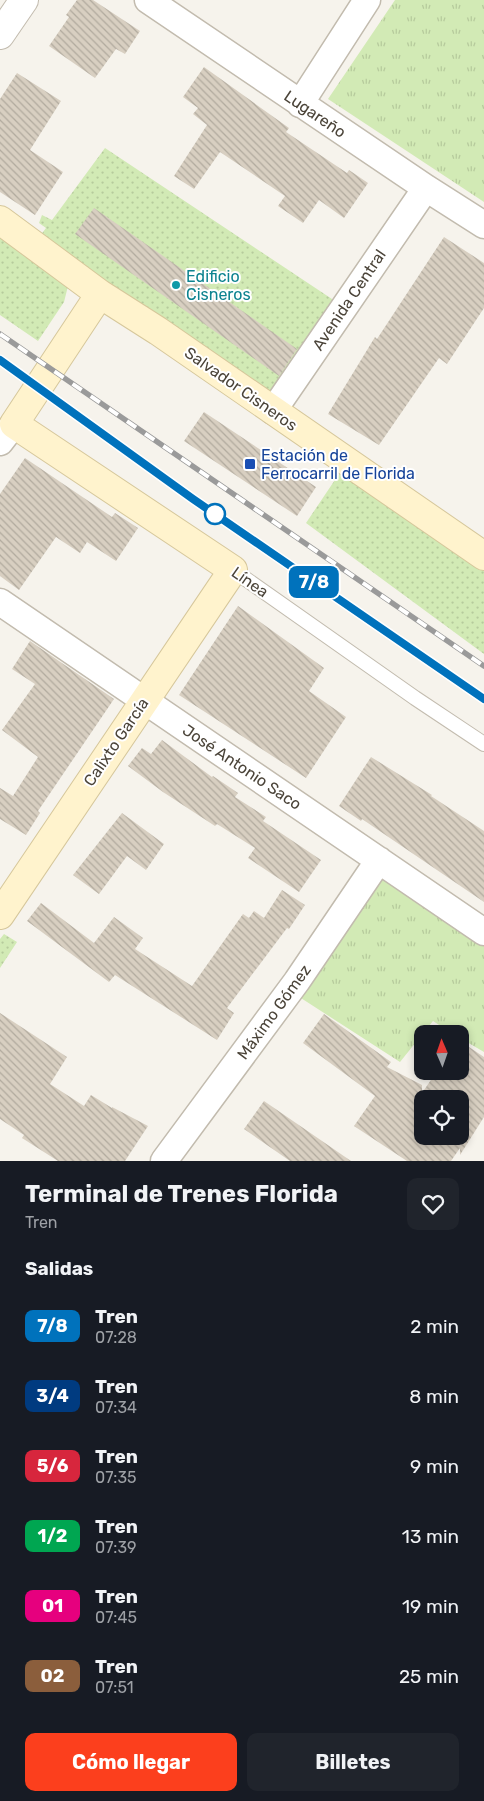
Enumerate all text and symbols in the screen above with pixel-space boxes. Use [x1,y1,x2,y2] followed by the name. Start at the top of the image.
[280,86,350,142] street label: Lugareño
[308,246,390,354] street label: Avenida Central
[186,267,251,304] place label: Edificio Cisneros
[170,279,182,291] marker: Edificio Cisneros
[181,343,301,435] street label: Salvador Cisneros
[261,446,415,483] place label: Estación de Ferrocarril de Florida
[243,457,257,471] marker: Estación de Ferrocarril de Florida
[204,503,226,525] unlabelled marker
[228,563,272,601] street label: Línea
[285,566,343,598] line badge: 7/8
[299,571,329,593] text: 7/8
[79,694,153,790] street label: Calixto García
[179,720,305,814] street label: José Antonio Saco
[233,961,315,1063] street label: Máximo Gómez
[414,1025,469,1080] north arrow
[414,1025,469,1145] map controls
[414,1090,469,1145] button: locate
[407,1178,459,1230] button: heart
[25,1180,338,1208] text: Terminal de Trenes Florida
[25,1213,58,1232] text: Tren
[25,1257,93,1280] text: Salidas
[95,1305,138,1328] text: Tren
[37,1315,68,1337] text: 7/8
[410,1315,459,1338] text: 2 min
[95,1328,137,1347] text: 07:28
[95,1375,138,1398] text: Tren
[36,1385,69,1407] text: 3/4
[409,1385,459,1408] text: 8 min
[95,1398,137,1417] text: 07:34
[95,1445,138,1468] text: Tren
[37,1455,68,1477] text: 5/6
[410,1455,459,1478] text: 9 min
[95,1468,137,1487] text: 07:35
[95,1515,138,1538] text: Tren
[38,1525,67,1547] text: 1/2
[402,1525,459,1548] text: 13 min
[95,1538,137,1557] text: 07:39
[95,1585,138,1608] text: Tren
[42,1595,63,1617] text: 01
[402,1595,459,1618] text: 19 min
[95,1608,137,1627] text: 07:45
[95,1655,138,1678] text: Tren
[41,1665,64,1687] text: 02
[399,1665,459,1688] text: 25 min
[95,1678,134,1697] text: 07:51
[25,1733,237,1791] button: Cómo llegar
[247,1733,459,1791] button: Billetes

